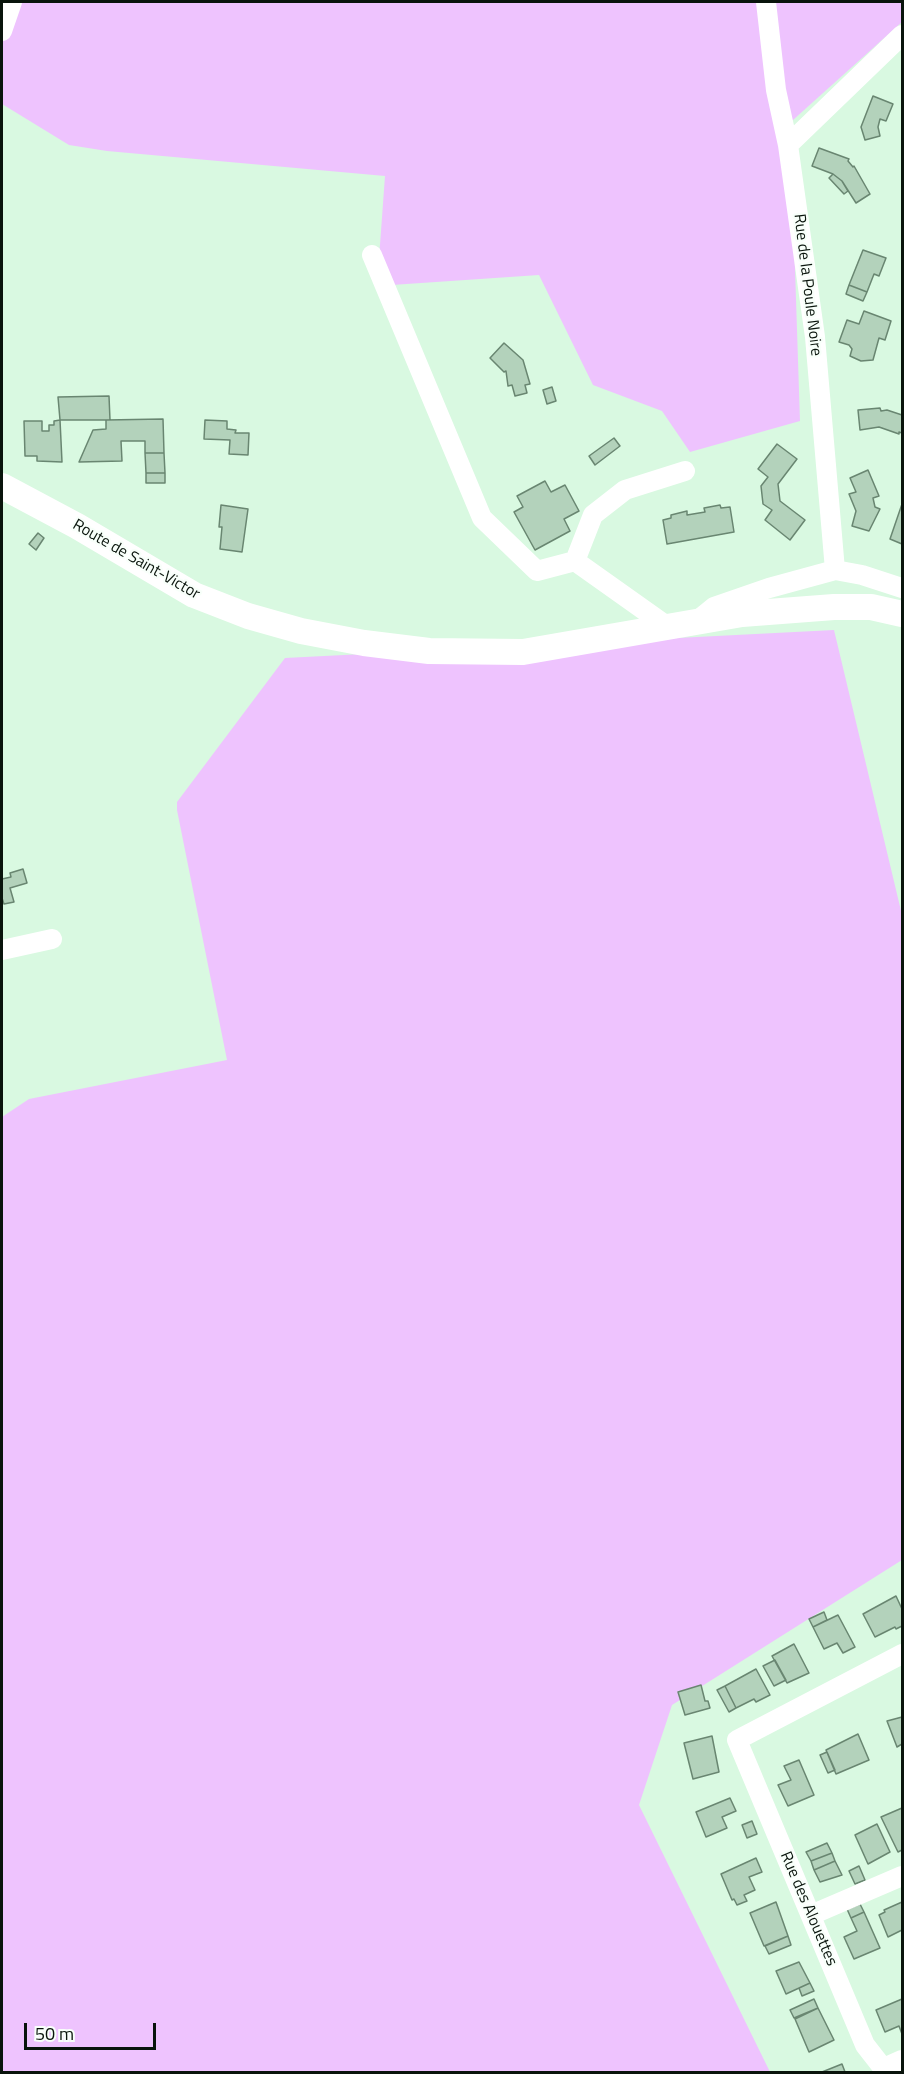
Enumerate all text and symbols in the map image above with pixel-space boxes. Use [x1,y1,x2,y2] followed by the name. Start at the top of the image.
[789,213,825,357] street label: Rue de la Poule Noire
[69,516,203,604] street label: Route de Saint-Victor
[775,1849,841,1969] street label: Rue des Alouettes
[27,2011,159,2049] scale bar
[35,2020,74,2047] text: 50 m

